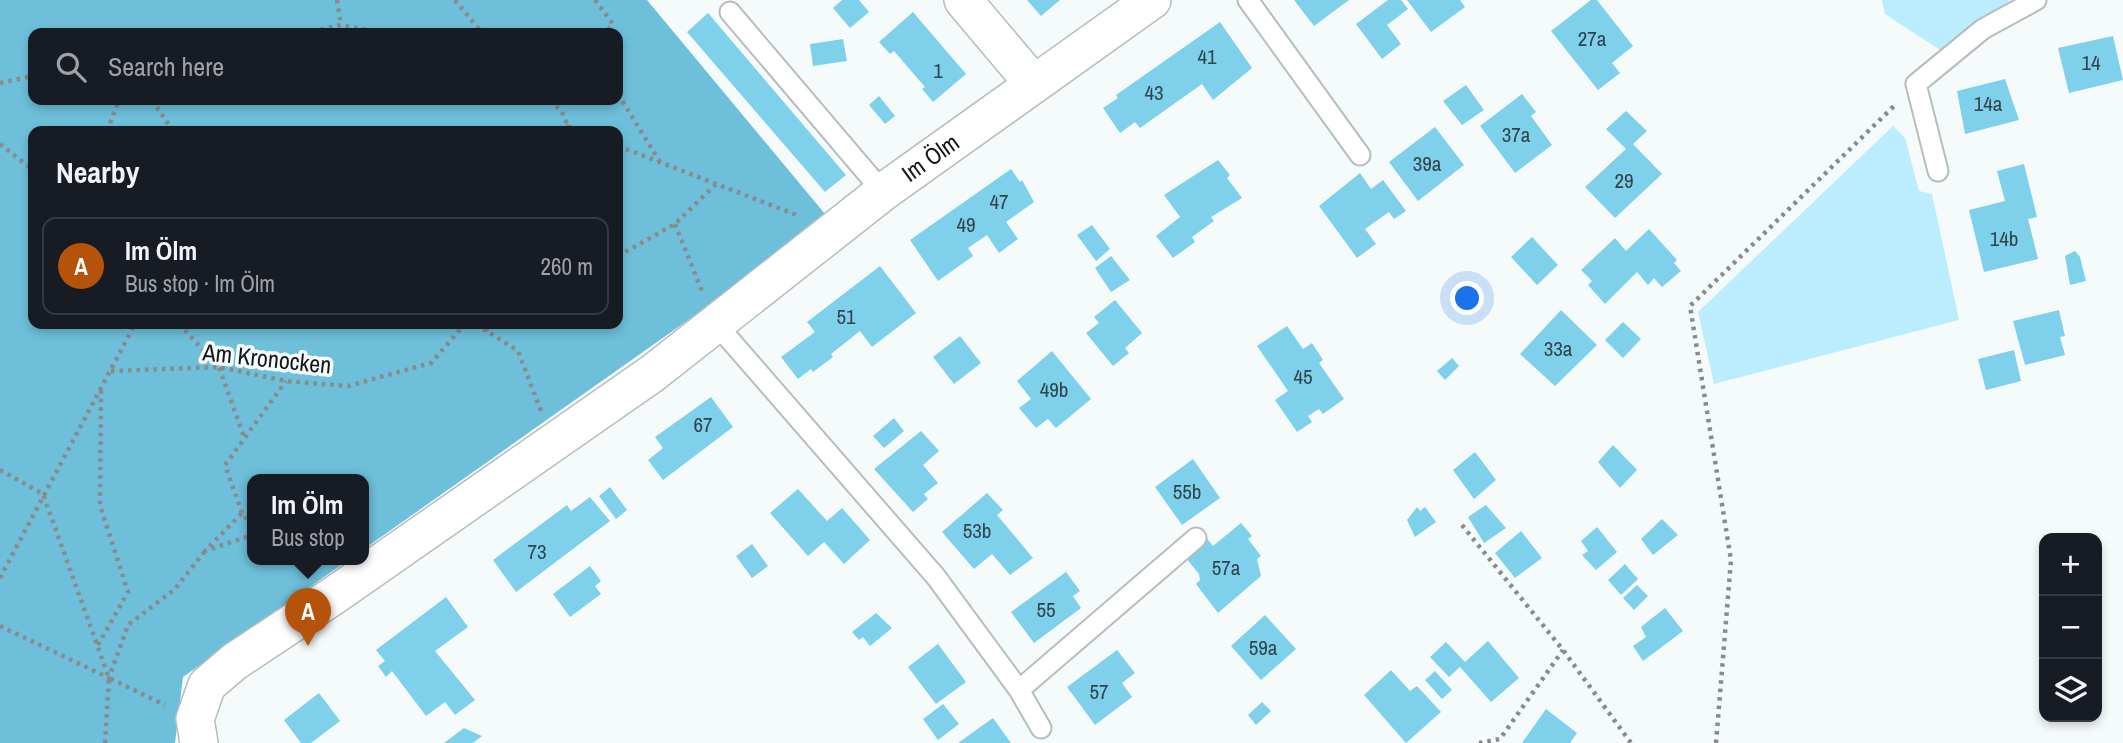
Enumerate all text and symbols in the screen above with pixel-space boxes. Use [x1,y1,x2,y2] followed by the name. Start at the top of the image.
[1578,24,1607,53] house number: 27a
[28,28,623,105] search box
[1197,42,1217,71] house number: 41
[52,48,90,86] icon: search
[2081,48,2101,77] house number: 14
[108,49,224,84] text: Search here
[933,56,943,85] house number: 1
[1144,78,1164,107] house number: 43
[1974,89,2003,118] house number: 14a
[1502,120,1531,149] house number: 37a
[895,126,965,189] street label: Im Ölm
[1413,149,1442,178] house number: 39a
[56,152,139,192] text: Nearby
[1614,166,1634,195] house number: 29
[989,187,1009,216] house number: 47
[956,210,976,239] house number: 49
[1990,224,2018,253] house number: 14b
[125,233,197,268] text: Im Ölm
[74,251,88,282] text: A
[541,251,593,282] text: 260 m
[125,268,275,299] text: Bus stop · Im Ölm
[1450,281,1484,315] your location
[836,302,856,331] house number: 51
[1544,334,1573,363] house number: 33a
[200,335,333,381] street label: Am Kronocken
[1293,362,1313,391] house number: 45
[1040,375,1068,404] house number: 49b
[693,410,713,439] house number: 67
[247,474,369,565] popup
[1173,477,1201,506] house number: 55b
[271,487,344,522] text: Im Ölm
[963,516,991,545] house number: 53b
[271,522,345,553] text: Bus stop
[2039,533,2102,722] map controls
[2039,533,2102,596] button: +
[527,537,547,566] house number: 73
[1212,553,1241,582] house number: 57a
[285,588,331,646] pin: A
[1036,595,1056,624] house number: 55
[2039,596,2102,659] button: −
[1249,633,1278,662] house number: 59a
[2039,659,2102,722] button: layers
[1089,677,1109,706] house number: 57

